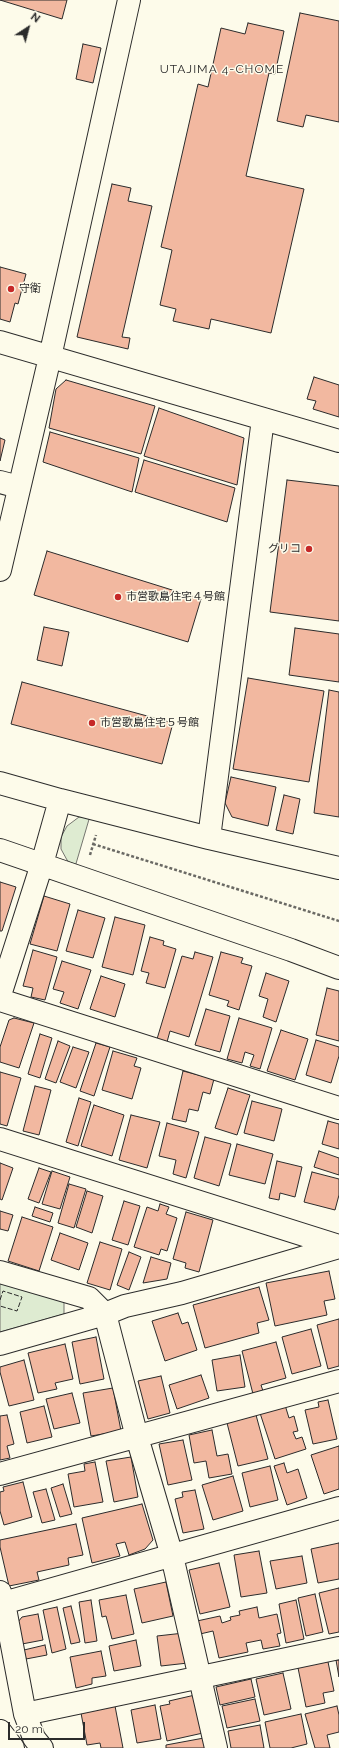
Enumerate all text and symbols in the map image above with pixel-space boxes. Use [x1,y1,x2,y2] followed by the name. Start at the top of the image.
[8,8,48,48] north arrow
[28,10,43,26] text: N
[160,62,284,76] district label: UTAJIMA 4-CHOME
[19,282,41,296] place label: 守衛
[6,284,16,294] marker: 守衛
[268,542,301,556] place label: グリコ
[304,544,314,554] marker: グリコ
[126,590,225,604] place label: 市営歌島住宅４号館
[113,592,123,602] marker: 市営歌島住宅４号館
[100,716,199,730] place label: 市営歌島住宅５号館
[87,718,97,728] marker: 市営歌島住宅５号館
[10,1714,87,1740] scale bar
[15,1722,43,1736] text: 20 m

